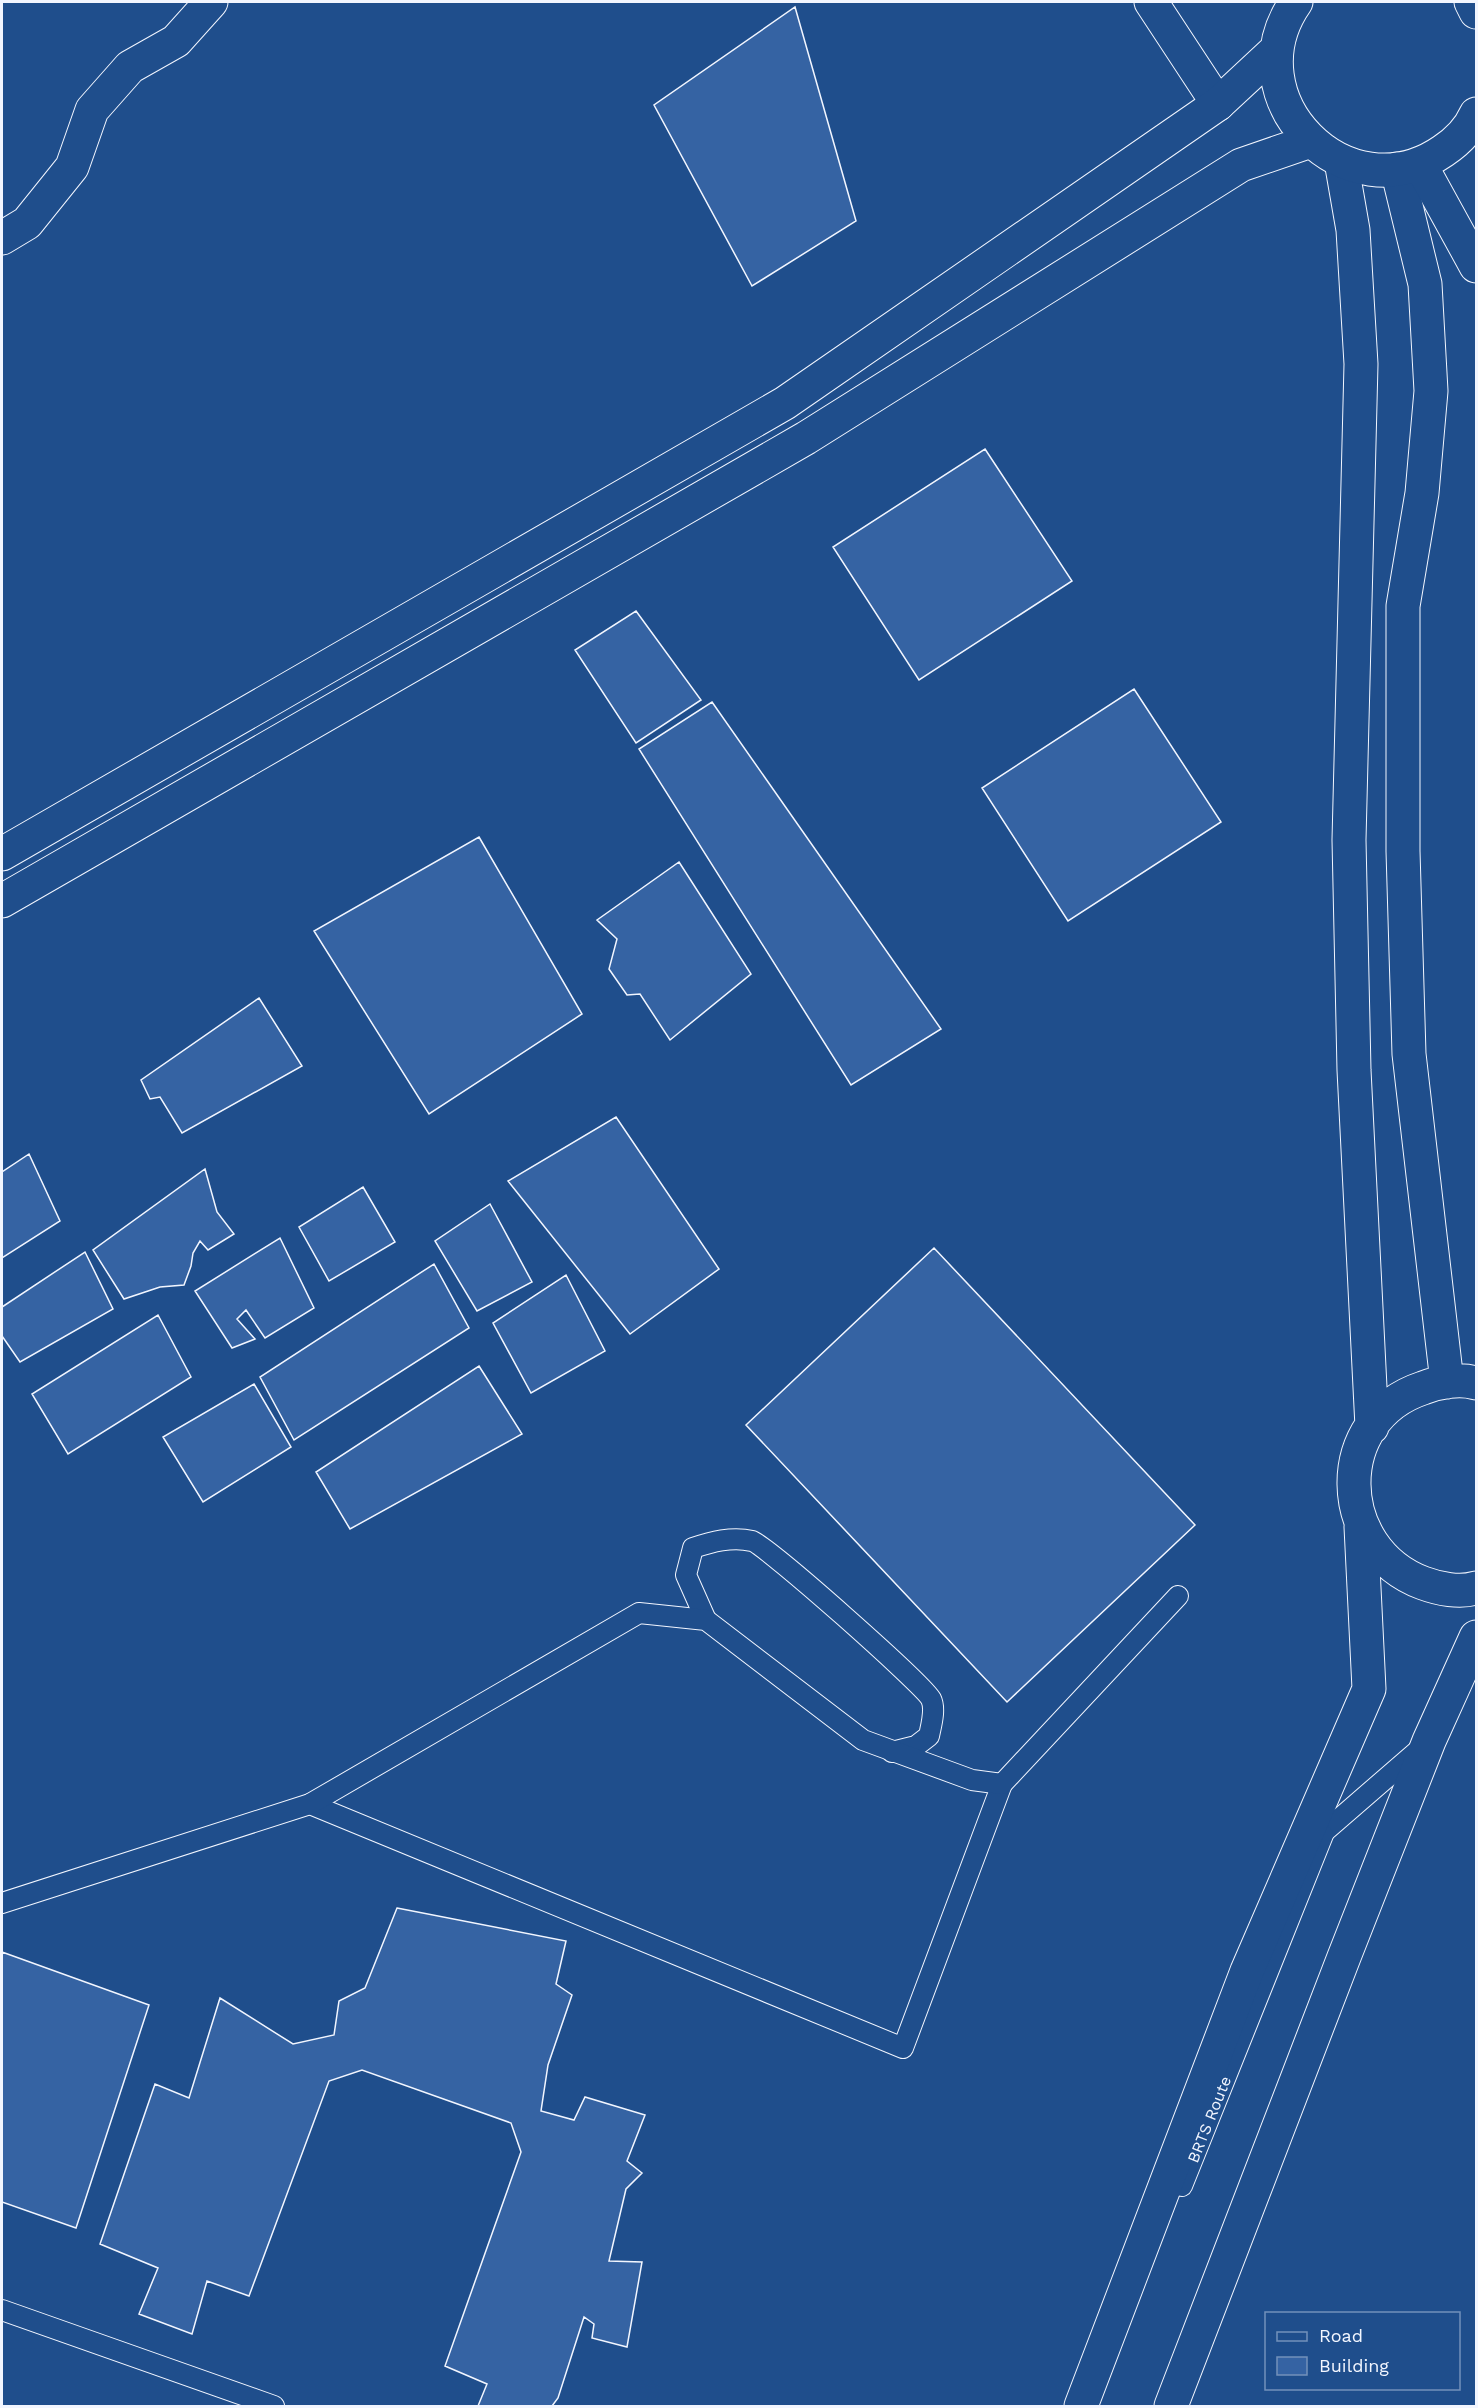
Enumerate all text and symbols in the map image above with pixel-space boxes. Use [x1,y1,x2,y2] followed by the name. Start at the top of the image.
[1183,2073,1235,2165] street label: BRTS Route
[1265,2312,1460,2390] legend
[1319,2325,1363,2346] text: Road
[1319,2355,1389,2376] text: Building

